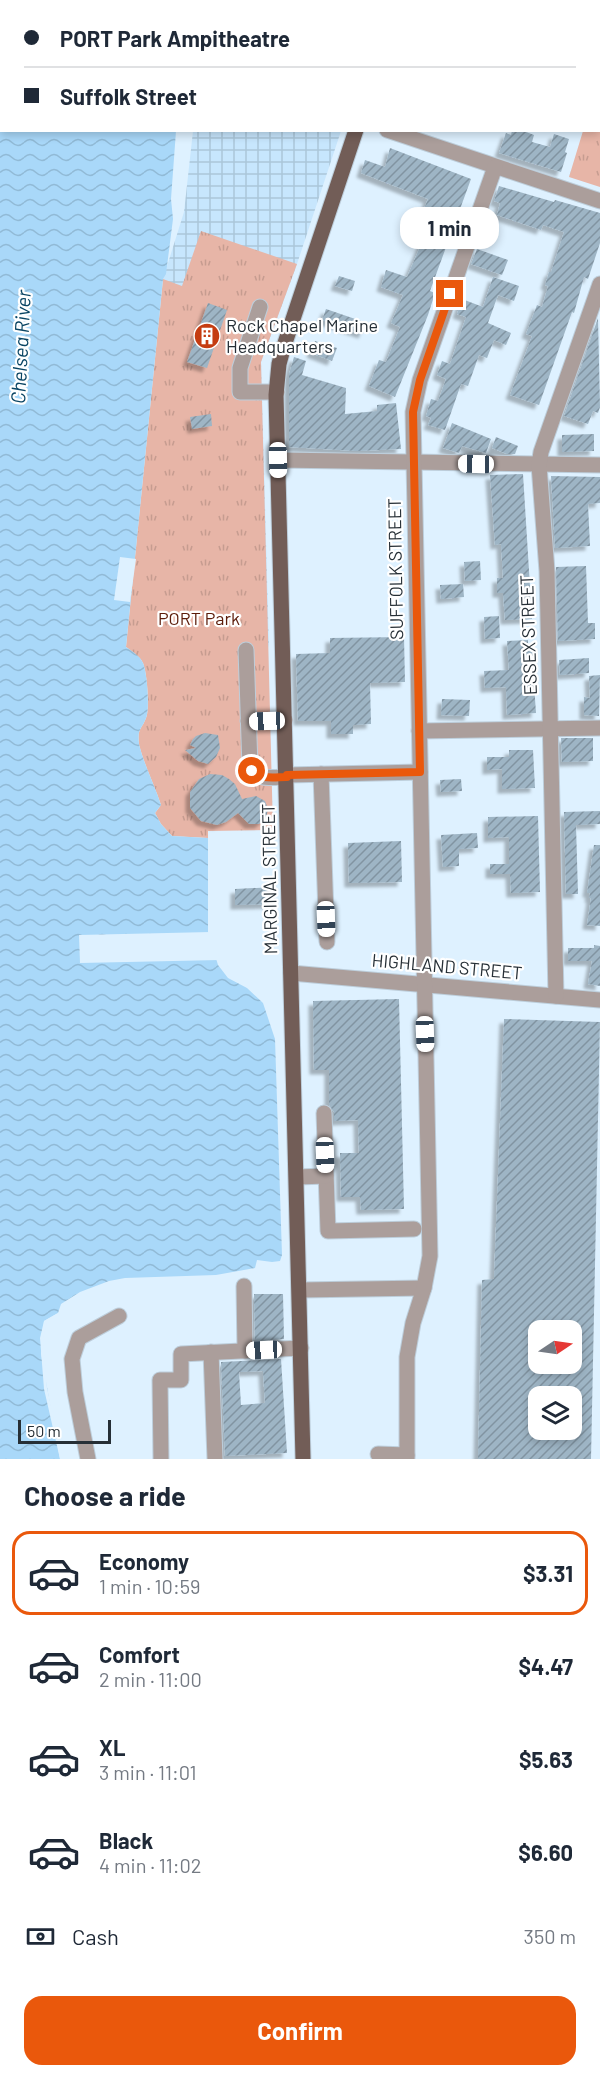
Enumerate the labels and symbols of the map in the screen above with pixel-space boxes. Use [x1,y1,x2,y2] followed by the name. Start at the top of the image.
[400,207,500,249] callout: 1 min
[436,280,463,307] route end
[5,288,35,405] water label: Chelsea River
[226,314,378,357] place label: Rock Chapel Marine Headquarters
[192,321,222,351] building icon: Rock Chapel Marine Headquarters
[269,442,287,478] car
[458,455,494,473] car
[383,498,407,640] street label: SUFFOLK STREET
[515,574,541,696] street label: ESSEX STREET
[158,607,240,629] park label: PORT Park
[249,711,285,731] car
[238,757,265,784] route start
[257,803,281,955] street label: MARGINAL STREET
[316,901,336,937] car
[371,948,523,984] street label: HIGHLAND STREET
[415,1016,435,1052] car
[315,1137,335,1173] car
[528,1320,582,1374] north arrow
[246,1340,282,1360] car
[18,1417,111,1444] scale bar

